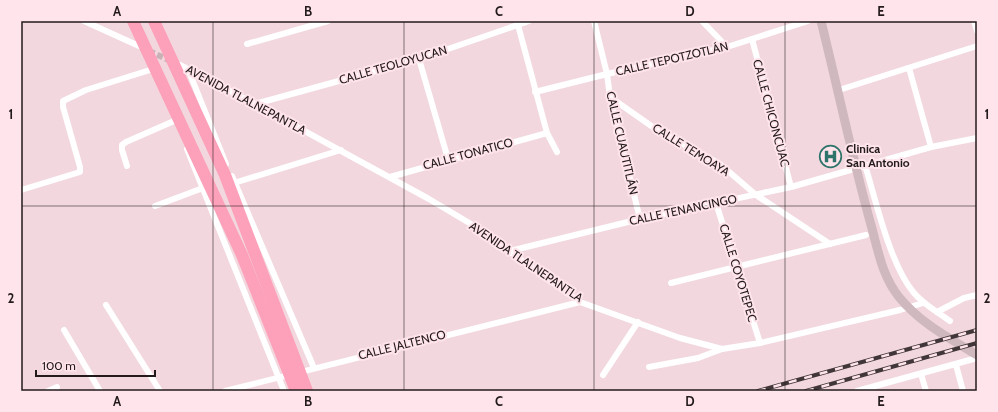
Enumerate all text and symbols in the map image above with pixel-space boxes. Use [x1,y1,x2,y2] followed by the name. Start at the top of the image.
[113,3,122,19] text: A
[304,3,312,19] text: B
[495,3,503,19] text: C
[685,3,695,19] text: D
[877,3,885,19] text: E
[614,38,730,79] street label: CALLE TEPOTZOTLÁN
[337,42,449,87] street label: CALLE TEOLOYUCAN
[750,58,793,168] street label: CALLE CHICONCUAC
[184,62,309,138] street label: AVENIDA TLALNEPANTLA
[603,90,642,196] street label: CALLE CUAUTITLÁN
[9,106,13,122] text: 1
[985,106,989,122] text: 1
[650,120,733,180] street label: CALLE TEMOAYA
[421,134,515,173] street label: CALLE TONATICO
[846,141,910,170] place label: Clinica San Antonio
[818,143,844,169] hospital icon: Clinica San Antonio
[628,191,738,228] street label: CALLE TENANCINGO
[467,218,586,306] street label: AVENIDA TLALNEPANTLA
[716,222,760,324] street label: CALLE COYOTEPEC
[8,290,15,306] text: 2
[984,290,991,306] text: 2
[357,326,447,363] street label: CALLE JALTENCO
[36,352,155,378] scale bar
[42,358,76,373] text: 100 m
[113,393,122,409] text: A
[304,393,312,409] text: B
[495,393,503,409] text: C
[685,393,695,409] text: D
[877,393,885,409] text: E

